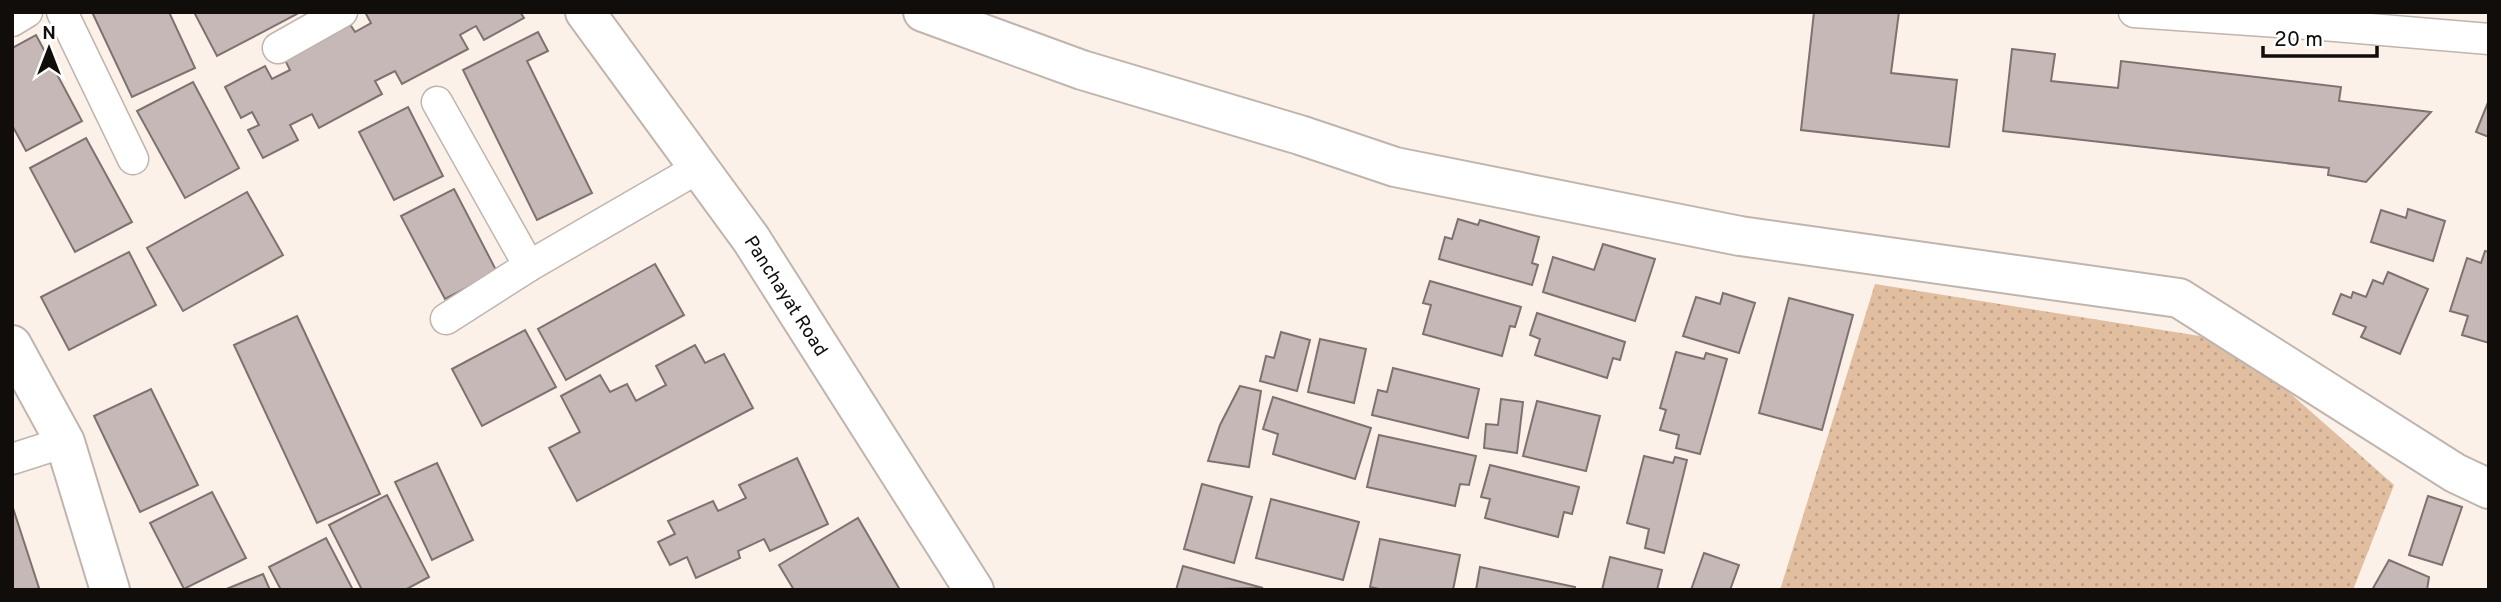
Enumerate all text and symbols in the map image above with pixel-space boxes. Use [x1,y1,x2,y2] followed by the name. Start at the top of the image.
[14,14,84,84] north arrow
[2263,14,2377,58] scale bar
[42,22,56,46] text: N
[2274,27,2323,54] text: 20 m
[738,232,832,361] street label: Panchayat Road

